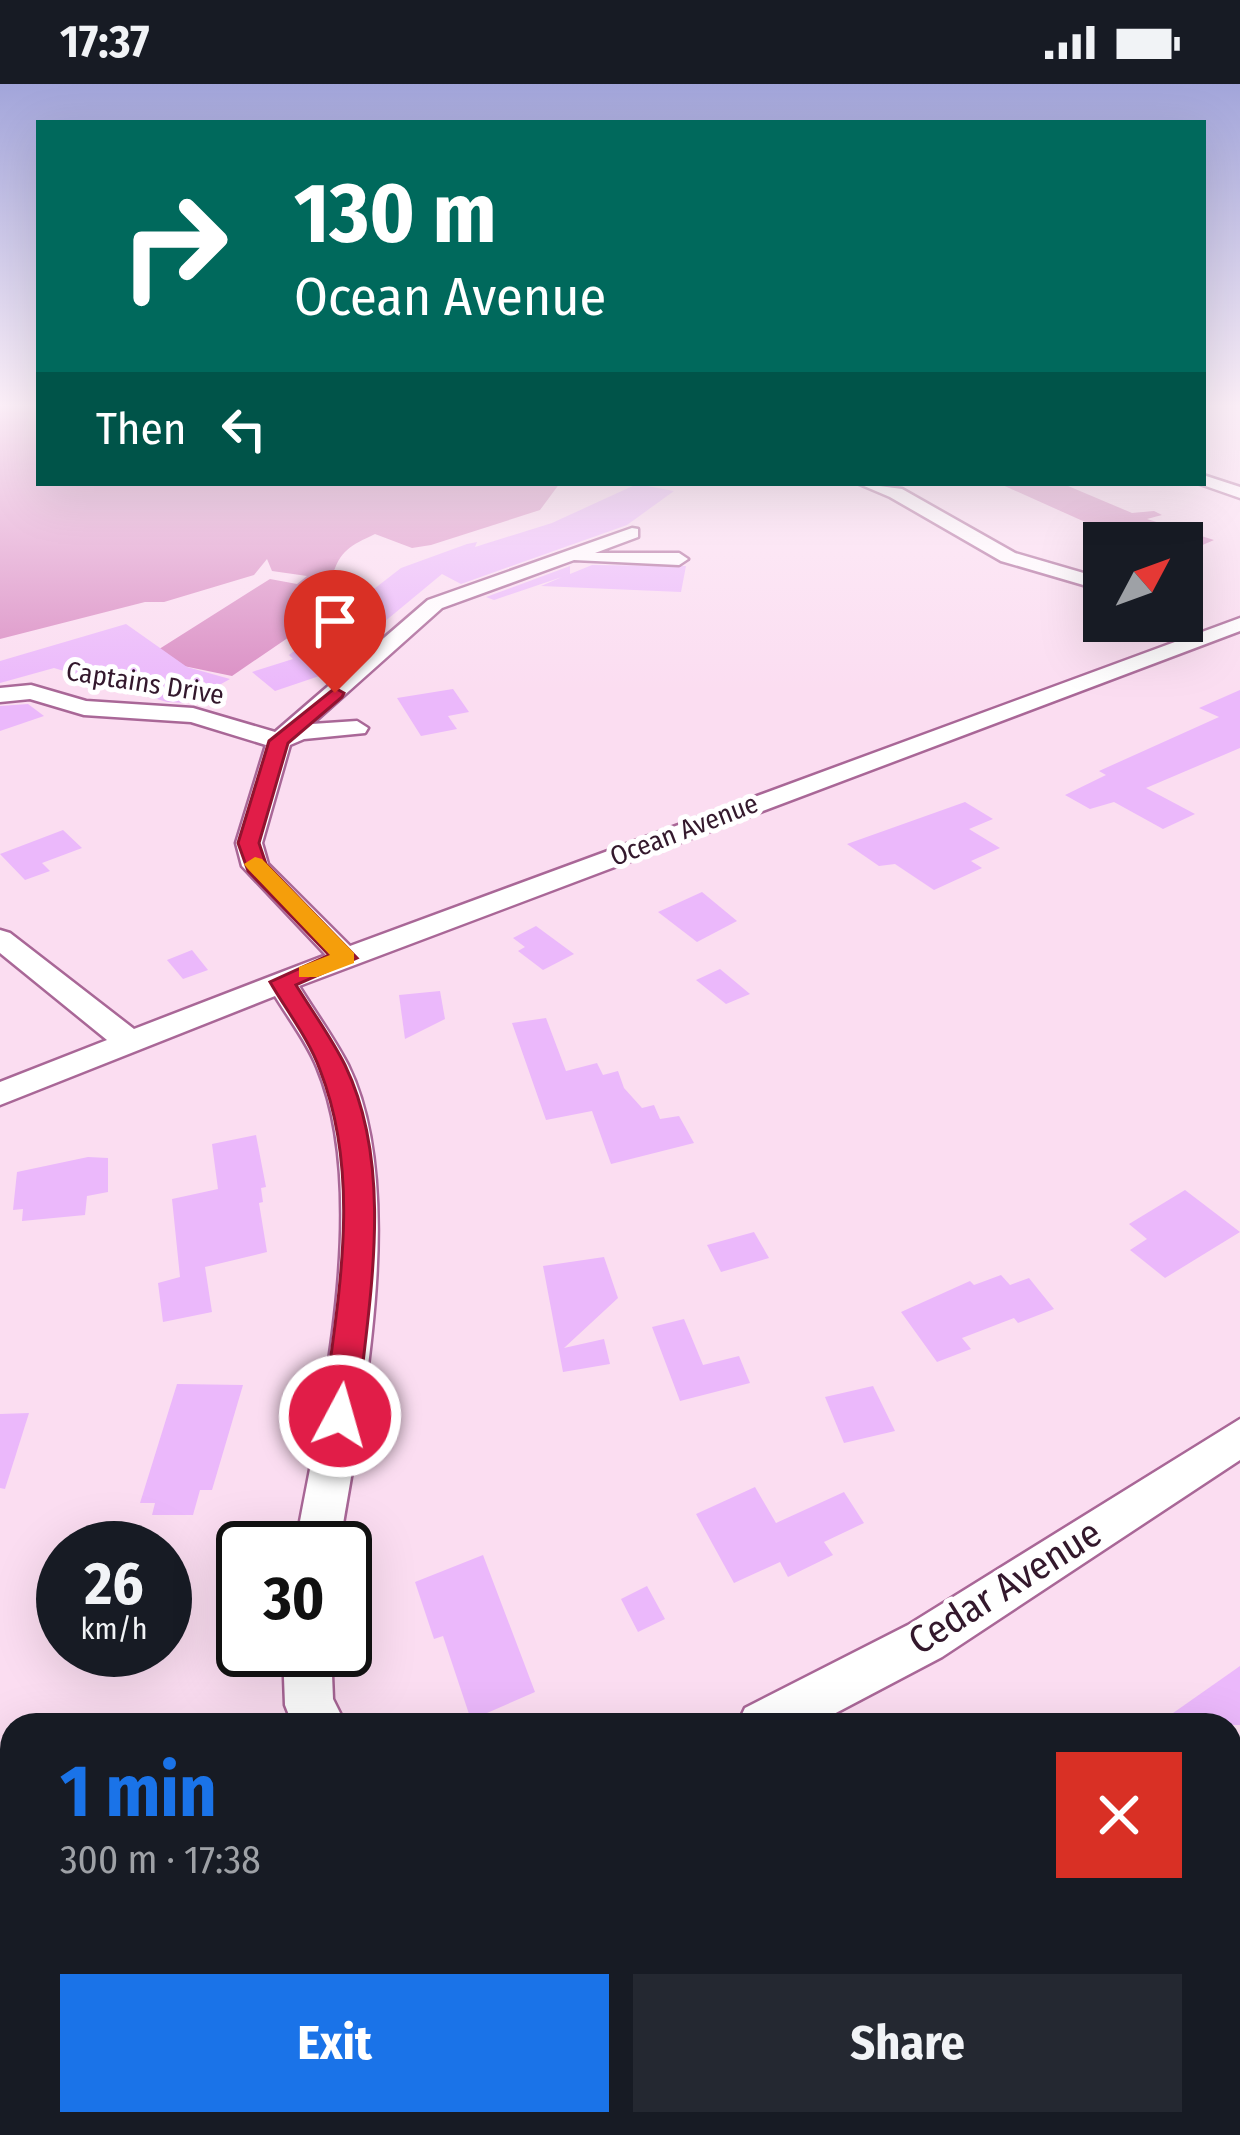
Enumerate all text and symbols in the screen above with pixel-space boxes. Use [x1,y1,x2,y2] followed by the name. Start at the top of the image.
[60,15,149,69] text: 17:37
[294,163,497,264] text: 130 m
[96,168,252,324] icon: right
[294,265,606,329] text: Ocean Avenue
[211,396,277,462] icon: left
[96,402,187,456] text: Then
[1083,522,1203,642] north arrow
[1083,522,1203,642] map controls
[284,570,386,693] pin
[302,588,368,654] icon: arrive
[64,655,226,711] street label: Captains Drive
[605,787,763,873] street label: Ocean Avenue
[277,1353,403,1479] position arrow
[900,1510,1110,1664] street label: Cedar Avenue
[216,1521,372,1677] speed limit sign: 30
[84,1548,144,1620] text: 26
[81,1611,147,1647] text: km/h
[60,1749,217,1835] text: 1 min
[1056,1752,1182,1878] button: close
[60,1837,261,1883] text: 300 m · 17:38
[60,1974,609,2112] button: Exit
[633,1974,1182,2112] button: Share

